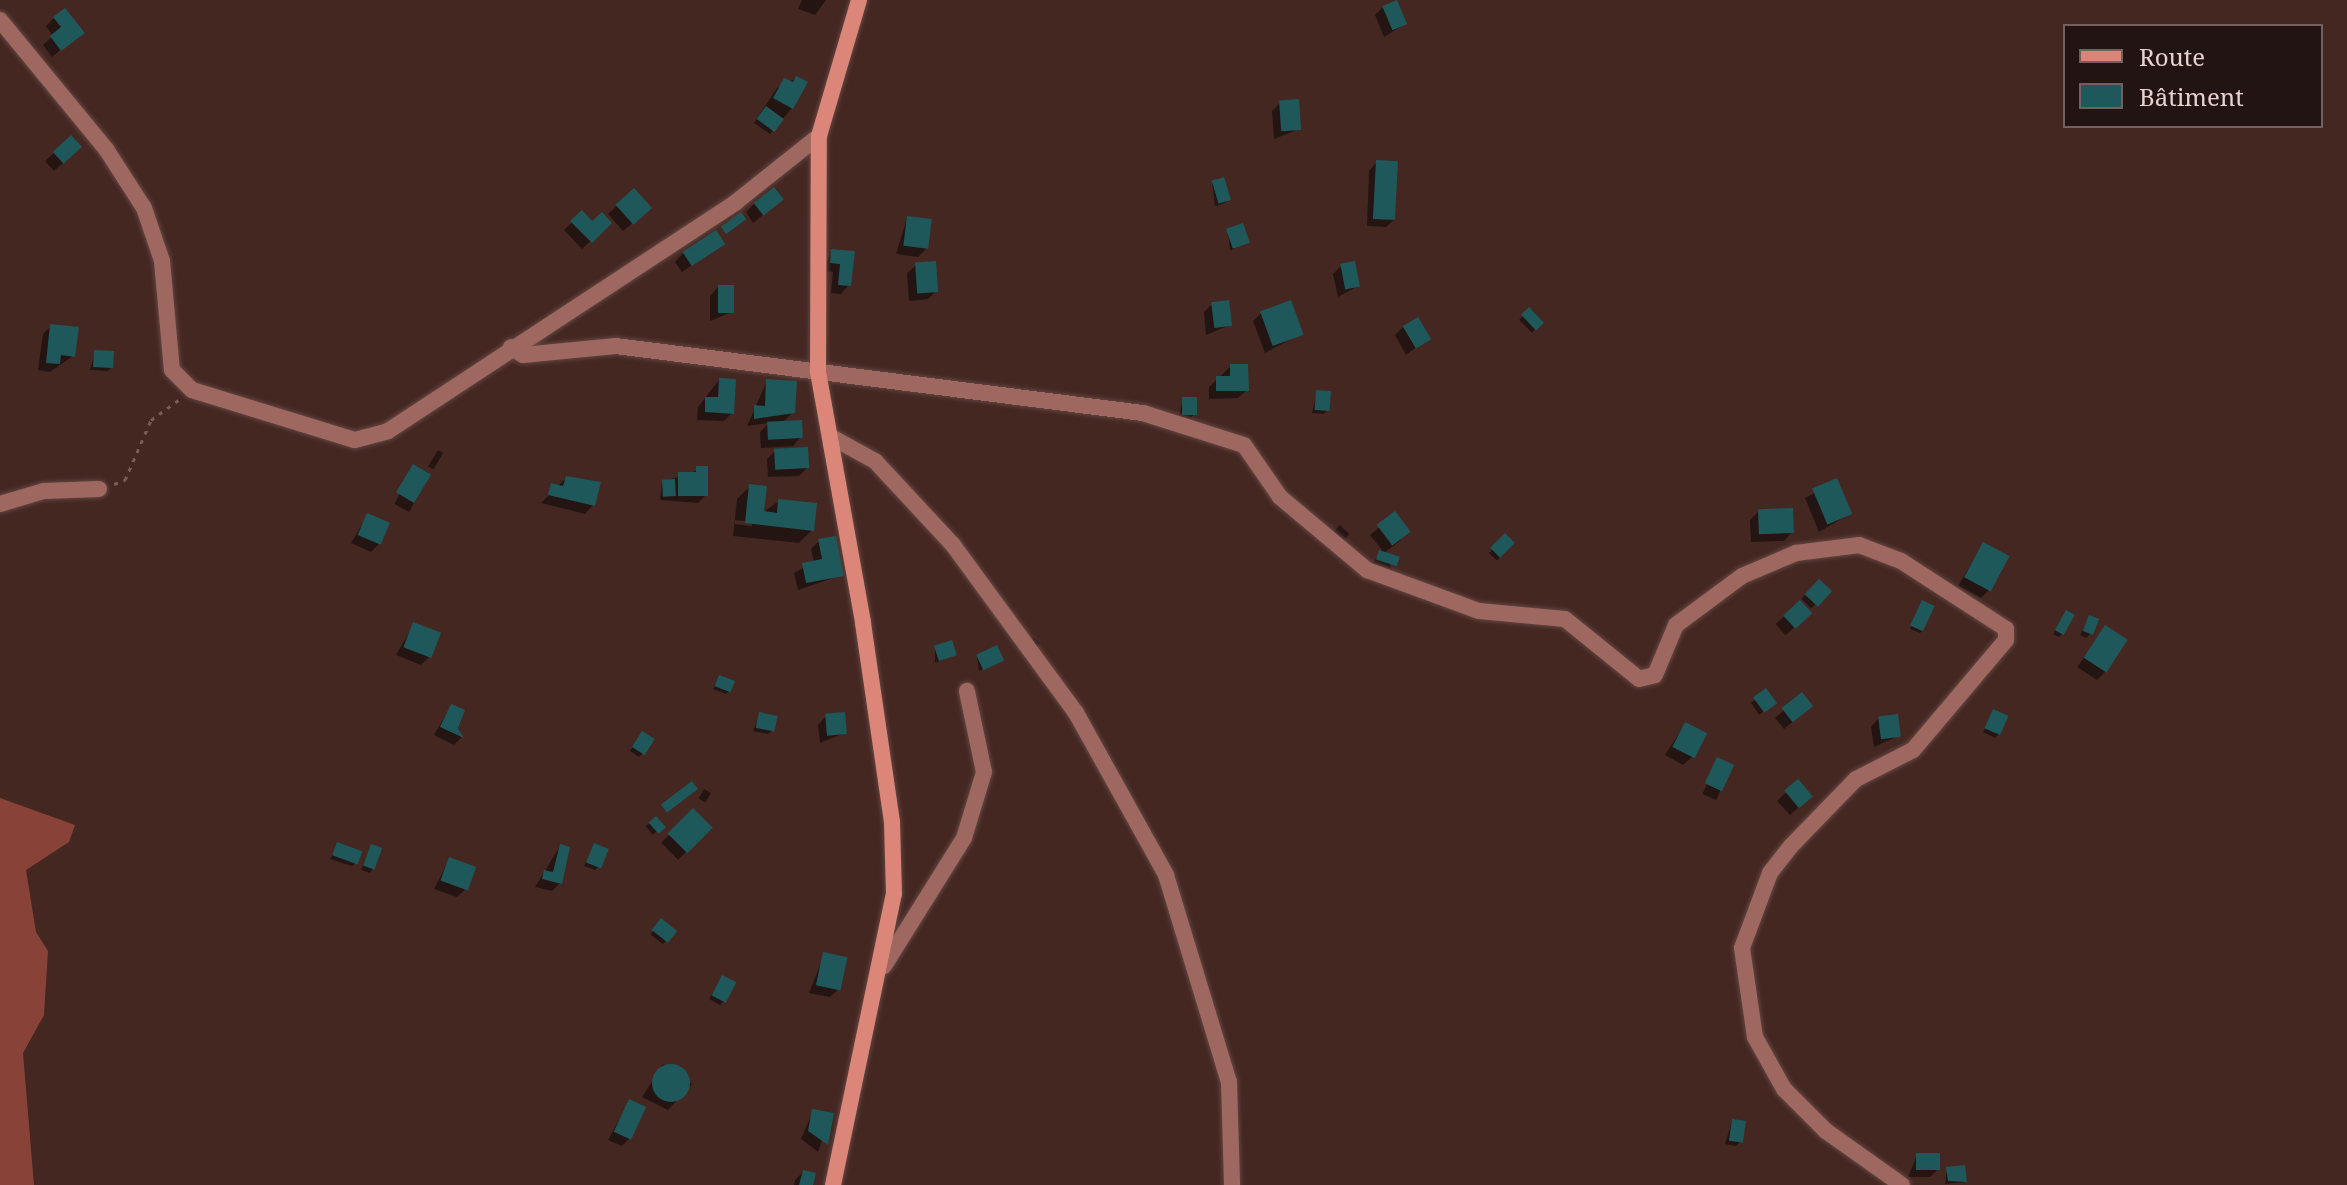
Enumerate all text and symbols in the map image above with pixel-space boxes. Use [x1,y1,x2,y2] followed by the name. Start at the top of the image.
[2063,24,2323,128] legend
[2139,40,2205,73] text: Route
[2139,80,2244,113] text: Bâtiment

